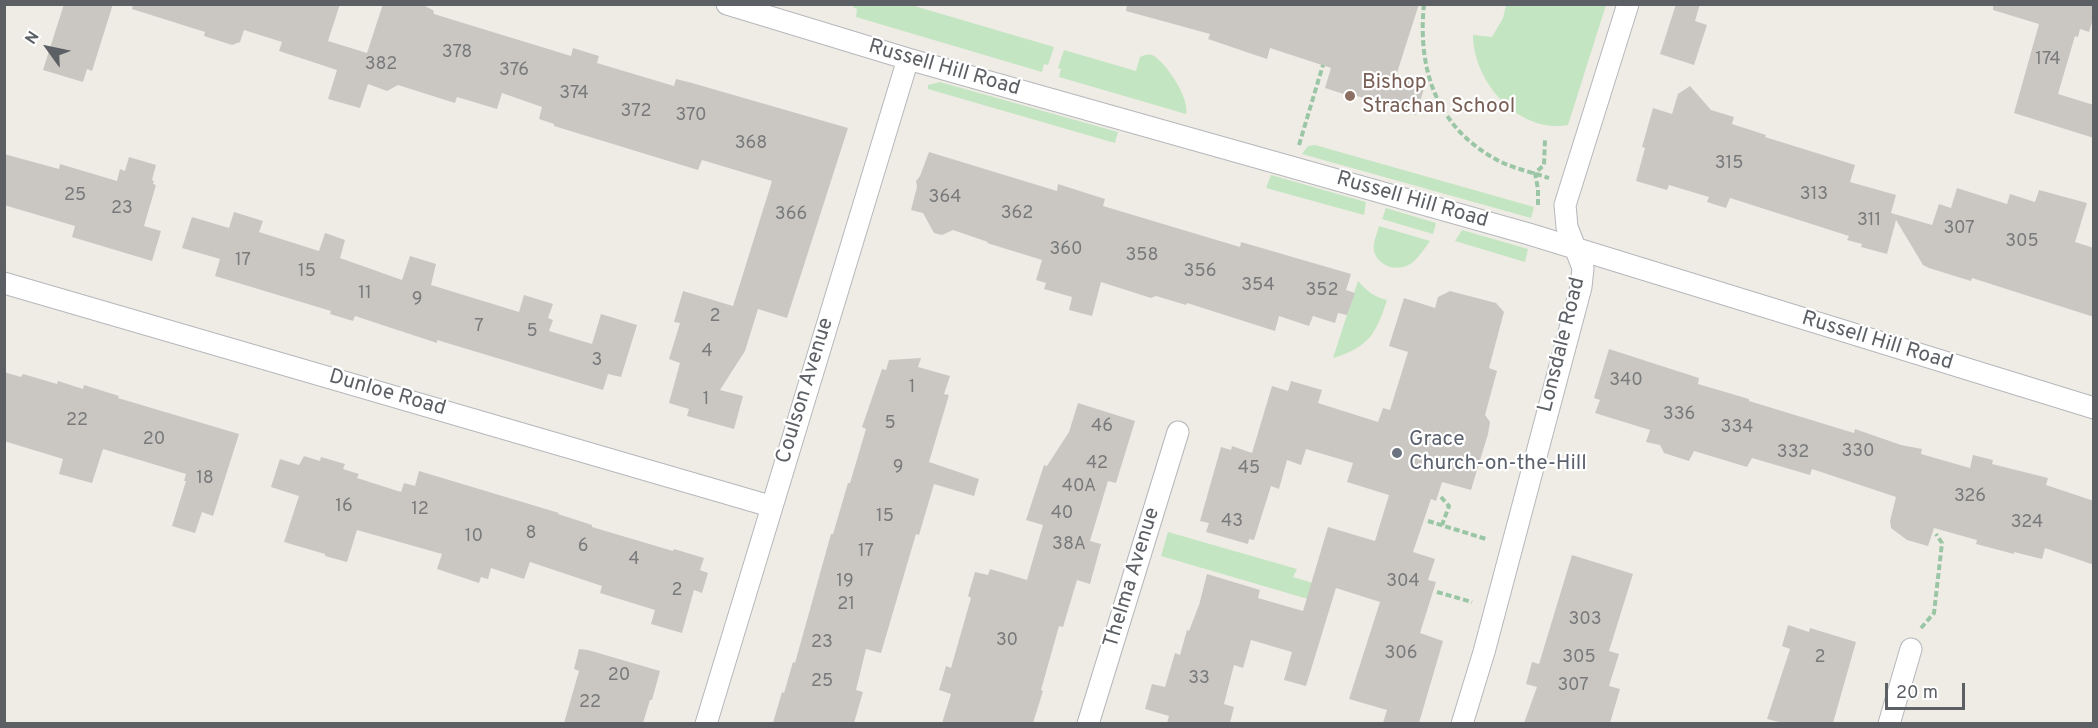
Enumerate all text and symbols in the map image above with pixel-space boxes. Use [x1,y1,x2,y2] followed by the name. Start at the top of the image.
[18,18,78,78] north arrow
[21,28,44,48] text: N
[865,35,1023,103] street label: Russell Hill Road
[442,42,472,64] house number: 378
[2035,49,2061,71] house number: 174
[365,54,397,76] house number: 382
[499,60,529,82] house number: 376
[1362,71,1515,121] place label: Bishop Strachan School
[559,83,589,105] house number: 374
[1343,89,1357,103] marker: Bishop Strachan School
[621,101,651,123] house number: 372
[675,105,707,127] house number: 370
[735,133,767,155] house number: 368
[1715,153,1743,175] house number: 315
[1333,167,1491,235] street label: Russell Hill Road
[1800,184,1828,206] house number: 313
[64,185,86,207] house number: 25
[929,187,961,209] house number: 364
[111,198,133,220] house number: 23
[1001,203,1033,225] house number: 362
[775,204,807,226] house number: 366
[1857,210,1881,232] house number: 311
[1943,218,1975,240] house number: 307
[2005,231,2039,253] house number: 305
[1049,239,1083,261] house number: 360
[1125,245,1159,267] house number: 358
[235,250,251,272] house number: 17
[298,261,316,283] house number: 15
[1184,261,1216,283] house number: 356
[1241,275,1275,297] house number: 354
[1534,275,1592,415] street label: Lonsdale Road
[1306,280,1338,302] house number: 352
[358,283,372,305] house number: 11
[412,289,422,311] house number: 9
[709,306,721,328] house number: 2
[1798,307,1956,377] street label: Russell Hill Road
[772,315,840,467] street label: Coulson Avenue
[474,316,484,338] house number: 7
[526,321,538,343] house number: 5
[701,341,713,363] house number: 4
[592,350,602,372] house number: 3
[326,365,448,423] street label: Dunloe Road
[1609,370,1643,392] house number: 340
[909,377,915,399] house number: 1
[703,389,709,411] house number: 1
[1663,404,1695,426] house number: 336
[66,410,88,432] house number: 22
[884,413,896,435] house number: 5
[1091,416,1113,438] house number: 46
[1721,417,1753,439] house number: 334
[1409,428,1587,478] place label: Grace Church-on-the-Hill
[143,429,165,451] house number: 20
[1841,441,1875,463] house number: 330
[1777,442,1809,464] house number: 332
[1390,446,1404,460] marker: Grace Church-on-the-Hill
[1086,453,1108,475] house number: 42
[893,457,903,479] house number: 9
[1238,458,1260,480] house number: 45
[196,468,214,490] house number: 18
[1062,476,1096,498] house number: 40A
[1954,486,1986,508] house number: 326
[335,496,353,518] house number: 16
[411,499,429,521] house number: 12
[1051,503,1073,525] house number: 40
[1100,505,1166,651] street label: Thelma Avenue
[876,506,894,528] house number: 15
[1221,511,1243,533] house number: 43
[2011,512,2043,534] house number: 324
[526,523,536,545] house number: 8
[465,526,483,548] house number: 10
[1052,534,1086,556] house number: 38A
[578,536,588,558] house number: 6
[858,541,874,563] house number: 17
[628,549,640,571] house number: 4
[836,571,854,593] house number: 19
[1386,571,1420,593] house number: 304
[671,580,683,602] house number: 2
[837,594,855,616] house number: 21
[1568,609,1602,631] house number: 303
[996,630,1018,652] house number: 30
[811,632,833,654] house number: 23
[1385,643,1417,665] house number: 306
[1562,647,1596,669] house number: 305
[1814,647,1826,669] house number: 2
[608,665,630,687] house number: 20
[1188,668,1210,690] house number: 33
[811,671,833,693] house number: 25
[1888,671,1968,709] scale bar
[1557,675,1589,697] house number: 307
[1896,682,1938,705] text: 20 m
[579,692,601,714] house number: 22

